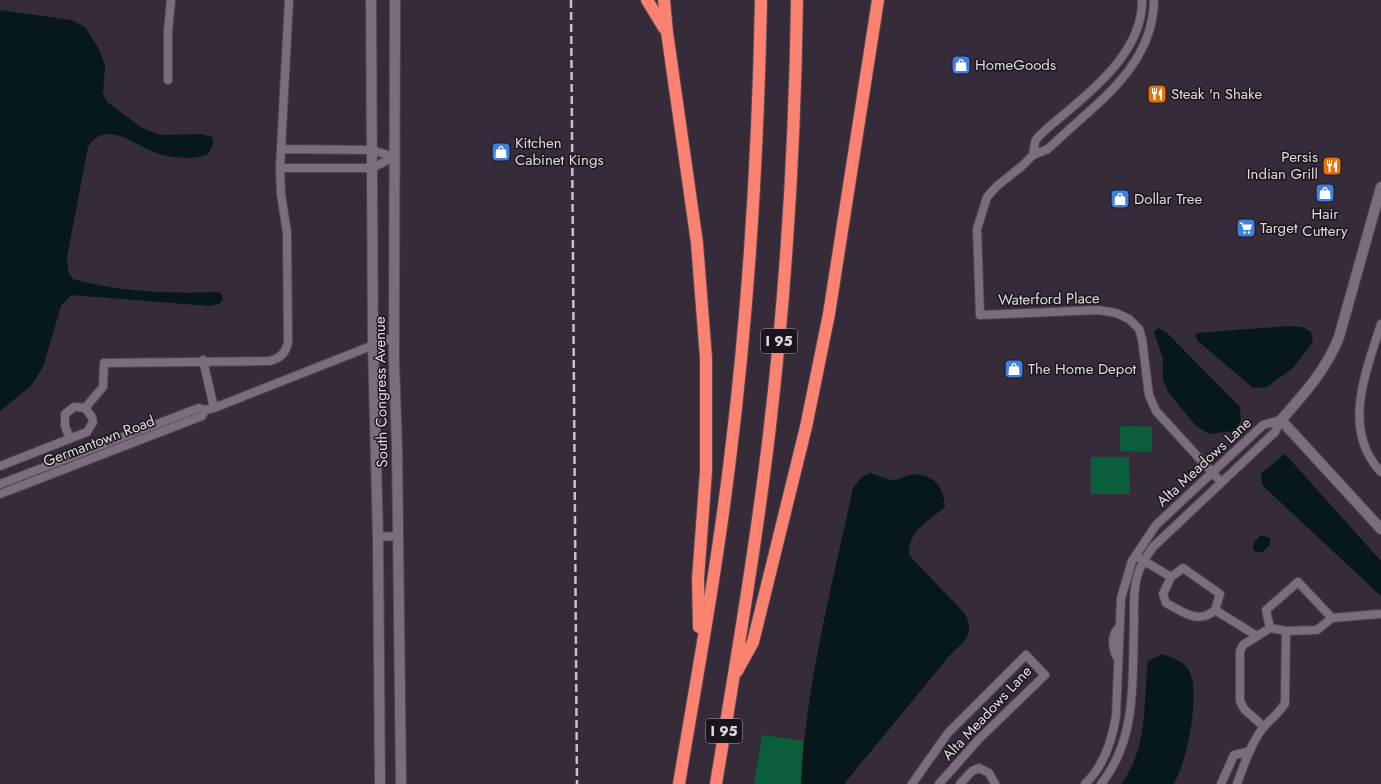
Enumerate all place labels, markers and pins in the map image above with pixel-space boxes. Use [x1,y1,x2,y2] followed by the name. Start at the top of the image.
[950,54,972,76] shop icon: HomeGoods
[975,54,1056,76] place label: HomeGoods
[1146,83,1168,105] restaurant icon: Steak 'n Shake
[1171,83,1262,105] place label: Steak 'n Shake
[515,132,604,171] place label: Kitchen Cabinet Kings
[490,141,512,163] shop icon: Kitchen Cabinet Kings
[1247,146,1318,185] place label: Persis Indian Grill
[1321,155,1343,177] restaurant icon: Persis Indian Grill
[1314,182,1336,204] shop icon: Hair Cuttery
[1109,188,1131,210] shop icon: Dollar Tree
[1134,188,1203,210] place label: Dollar Tree
[1302,203,1348,242] place label: Hair Cuttery
[1235,217,1257,239] supermarket icon: Target
[1260,217,1298,239] place label: Target
[1003,358,1025,380] shop icon: The Home Depot
[1028,358,1137,380] place label: The Home Depot

